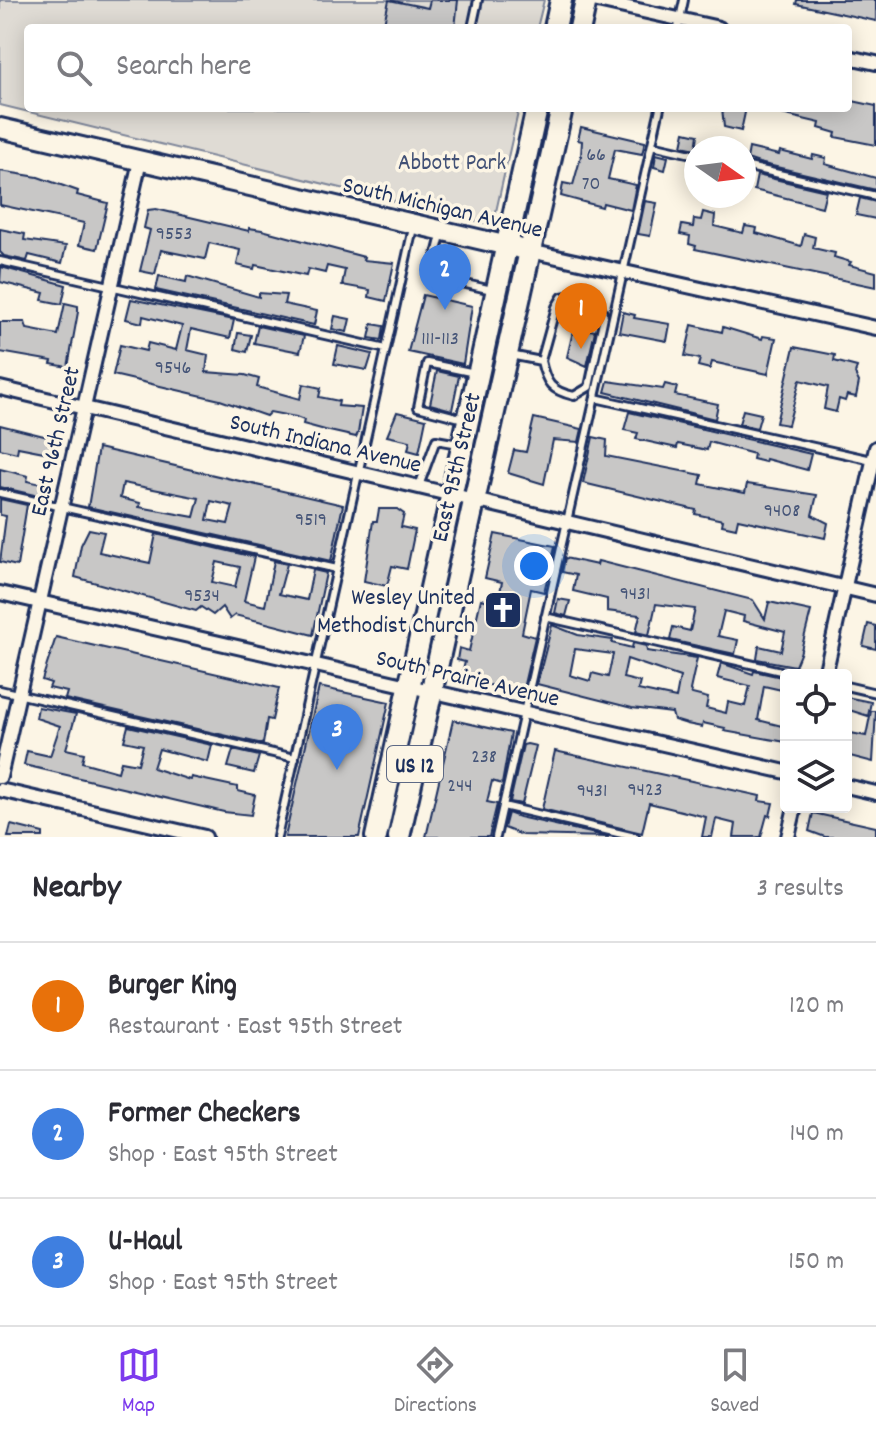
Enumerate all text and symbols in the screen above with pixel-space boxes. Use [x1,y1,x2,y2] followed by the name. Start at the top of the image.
[24,24,852,112] search box
[52,46,96,90] icon: search
[116,47,252,90] text: Search here
[684,136,756,208] north arrow
[586,142,606,170] house number: 66
[398,147,506,181] park label: Abbott Park
[339,169,546,248] street label: South Michigan Avenue
[582,171,600,199] house number: 70
[156,221,192,249] house number: 9553
[419,244,471,310] pin: 2
[555,283,607,349] pin: 1
[421,326,459,354] house number: 111-113
[155,355,191,383] house number: 9546
[23,363,91,520] street label: East 96th Street
[424,389,492,546] street label: East 95th Street
[226,406,425,484] street label: South Indiana Avenue
[764,498,800,526] house number: 9408
[295,507,327,535] house number: 9519
[514,546,554,586] your location
[620,581,650,609] house number: 9431
[317,582,475,644] place label: Wesley United Methodist Church
[184,583,220,611] house number: 9534
[482,589,524,631] church icon: Wesley United Methodist Church
[372,642,562,718] street label: South Prairie Avenue
[780,669,852,813] map controls
[780,669,852,741] button: locate
[311,704,363,770] pin: 3
[780,741,852,813] button: layers
[471,744,497,772] house number: 238
[387,746,443,782] road number: US 12
[447,773,473,801] house number: 244
[627,777,663,805] house number: 9423
[577,778,607,806] house number: 9431
[32,865,121,914] text: Nearby
[757,871,844,908] text: 3 results
[108,966,237,1009] text: Burger King
[55,988,61,1025] text: 1
[789,988,844,1025] text: 120 m
[108,1009,402,1046] text: Restaurant · East 95th Street
[108,1094,301,1137] text: Former Checkers
[52,1116,64,1153] text: 2
[790,1116,844,1153] text: 140 m
[108,1137,338,1174] text: Shop · East 95th Street
[108,1222,182,1265] text: U-Haul
[52,1244,64,1281] text: 3
[788,1244,844,1281] text: 150 m
[108,1265,338,1302] text: Shop · East 95th Street
[117,1343,161,1422] tab: Map
[394,1343,477,1422] tab: Directions
[710,1343,759,1422] tab: Saved

